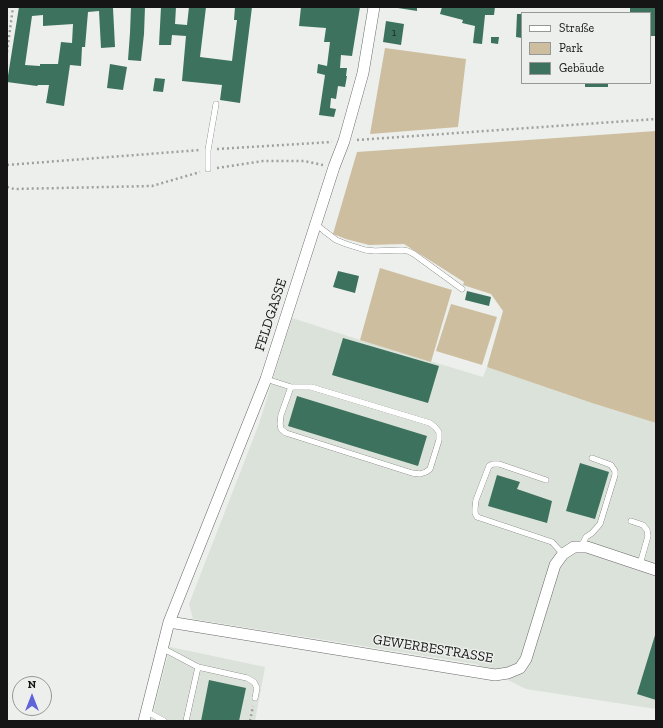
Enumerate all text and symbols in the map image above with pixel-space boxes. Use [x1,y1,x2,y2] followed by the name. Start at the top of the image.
[521,12,651,84] legend
[559,21,594,35] text: Straße
[392,26,396,40] house number: 1
[559,41,583,55] text: Park
[559,61,604,75] text: Gebäude
[251,277,291,353] street label: FELDGASSE
[372,631,494,667] street label: GEWERBESTRASSE
[12,676,52,716] north arrow
[28,678,36,691] text: N

